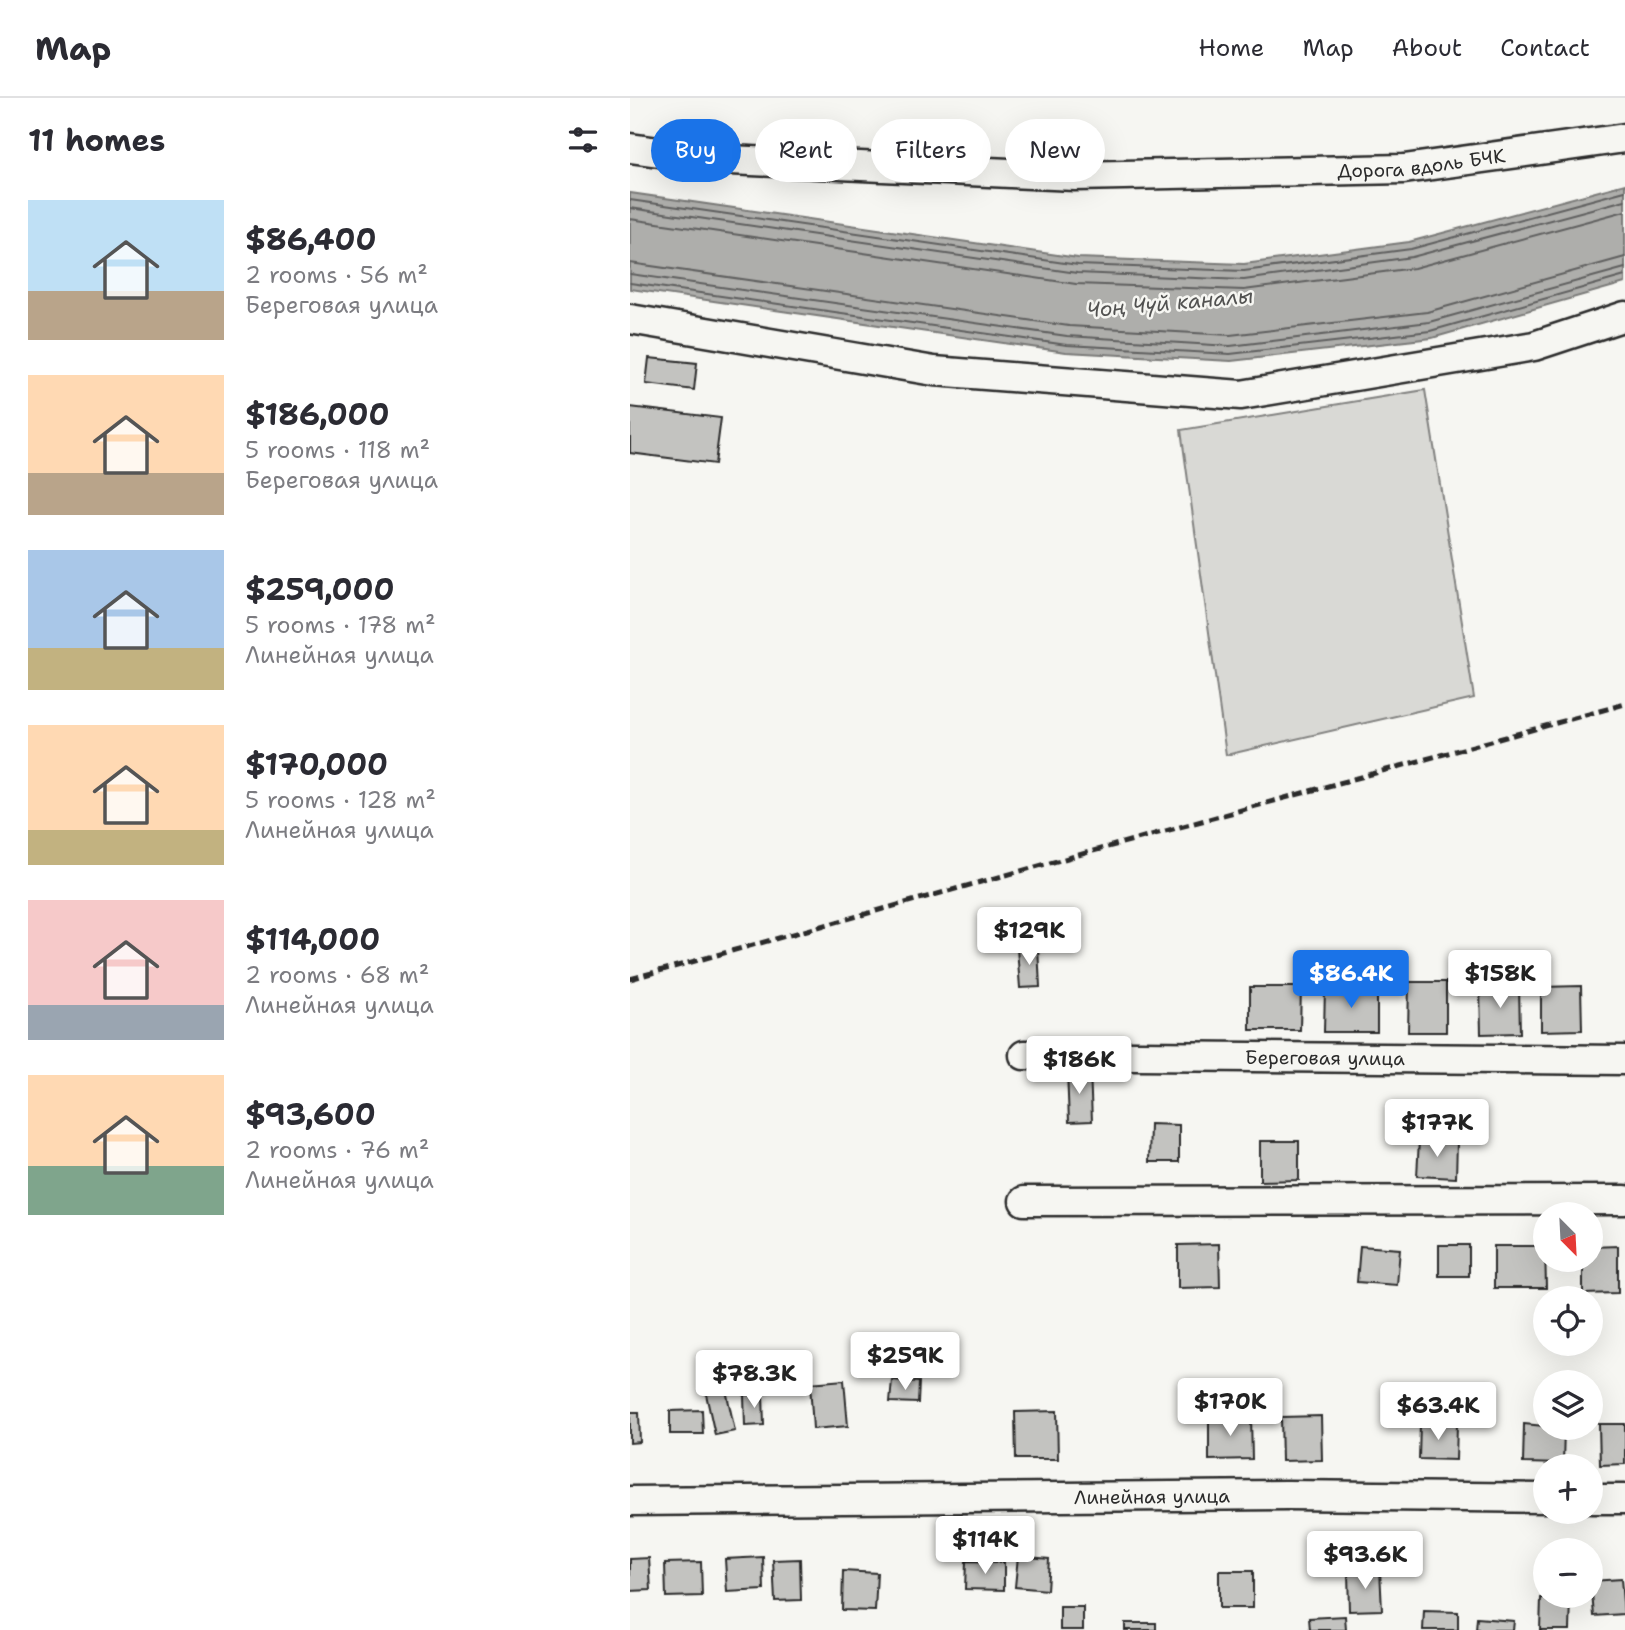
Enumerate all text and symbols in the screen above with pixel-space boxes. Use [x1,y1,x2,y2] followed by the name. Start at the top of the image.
[35,26,111,71] text: Map
[1198,32,1264,64] text: Home
[1302,32,1354,64] text: Map
[1392,32,1462,64] text: About
[1500,32,1590,64] text: Contact
[651,119,741,182] chip: Buy
[755,119,857,182] chip: Rent
[871,119,991,182] chip: Filters
[1005,119,1105,182] chip: New
[28,120,165,161] text: 11 homes
[564,121,602,159] icon: filters
[1337,142,1507,183] street label: Дорога вдоль БЧК
[245,219,376,260] text: $86,400
[84,228,168,312] icon: home
[245,260,428,290] text: 2 rooms · 56 m²
[1086,282,1254,324] water label: Чоң Чүй каналы
[245,290,438,320] text: Береговая улица
[245,394,390,435] text: $186,000
[84,403,168,487] icon: home
[245,435,430,465] text: 5 rooms · 118 m²
[245,465,438,495] text: Береговая улица
[245,569,395,610] text: $259,000
[84,578,168,662] icon: home
[245,610,436,640] text: 5 rooms · 178 m²
[245,640,434,670] text: Линейная улица
[245,744,388,785] text: $170,000
[84,753,168,837] icon: home
[245,785,436,815] text: 5 rooms · 128 m²
[245,815,434,845] text: Линейная улица
[980,908,1078,967] pin: $129K
[993,915,1065,945] text: $129K
[245,919,380,960] text: $114,000
[84,928,168,1012] icon: home
[1294,950,1408,1010] pin: $86.4K
[1451,950,1549,1010] pin: $158K
[1309,958,1393,988] text: $86.4K
[1464,958,1536,988] text: $158K
[245,960,429,990] text: 2 rooms · 68 m²
[245,990,434,1020] text: Линейная улица
[1030,1037,1128,1096] pin: $186K
[1042,1044,1116,1074] text: $186K
[1245,1044,1405,1071] street label: Береговая улица
[245,1094,376,1135] text: $93,600
[1388,1100,1486,1159] pin: $177K
[84,1103,168,1187] icon: home
[1401,1107,1473,1137] text: $177K
[245,1135,429,1165] text: 2 rooms · 76 m²
[245,1165,434,1195] text: Линейная улица
[1533,1202,1603,1272] north arrow
[1533,1202,1603,1608] map controls
[1533,1286,1603,1356] button: locate
[856,1332,954,1392] pin: $259K
[867,1340,943,1370] text: $259K
[697,1350,811,1410] pin: $78.3K
[712,1358,796,1388] text: $78.3K
[1533,1370,1603,1440] button: layers
[1181,1378,1279,1438] pin: $170K
[1381,1382,1495,1442] pin: $63.4K
[1194,1386,1266,1416] text: $170K
[1396,1390,1480,1420] text: $63.4K
[1533,1454,1603,1524] button: +
[1074,1483,1230,1509] street label: Линейная улица
[936,1516,1034,1576] pin: $114K
[952,1524,1018,1554] text: $114K
[1308,1532,1422,1591] pin: $93.6K
[1533,1538,1603,1608] button: −
[1323,1539,1407,1569] text: $93.6K

